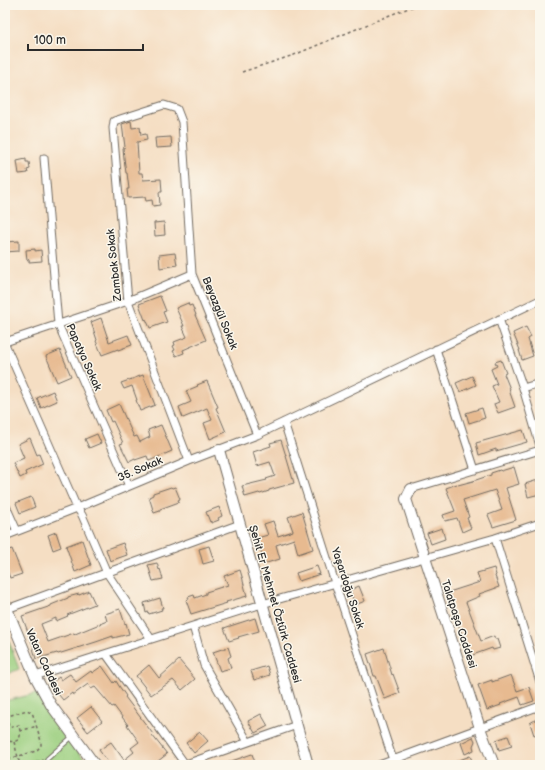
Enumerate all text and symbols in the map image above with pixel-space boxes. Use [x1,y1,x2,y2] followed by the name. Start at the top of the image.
[28,26,143,52] scale bar
[34,33,66,48] text: 100 m
[104,228,124,303] street label: Zambak Sokak
[199,275,241,352] street label: Beyazgül Sokak
[63,321,105,393] street label: Papatya Sokak
[116,453,165,484] street label: 35. Sokak
[246,523,305,684] street label: Şehit Er Mehmet Öztürk Caddesi
[328,545,367,631] street label: Yaşardoğu Sokak
[439,578,479,670] street label: Talatpaşa Caddesi
[23,627,65,697] street label: Vatan Caddesi

